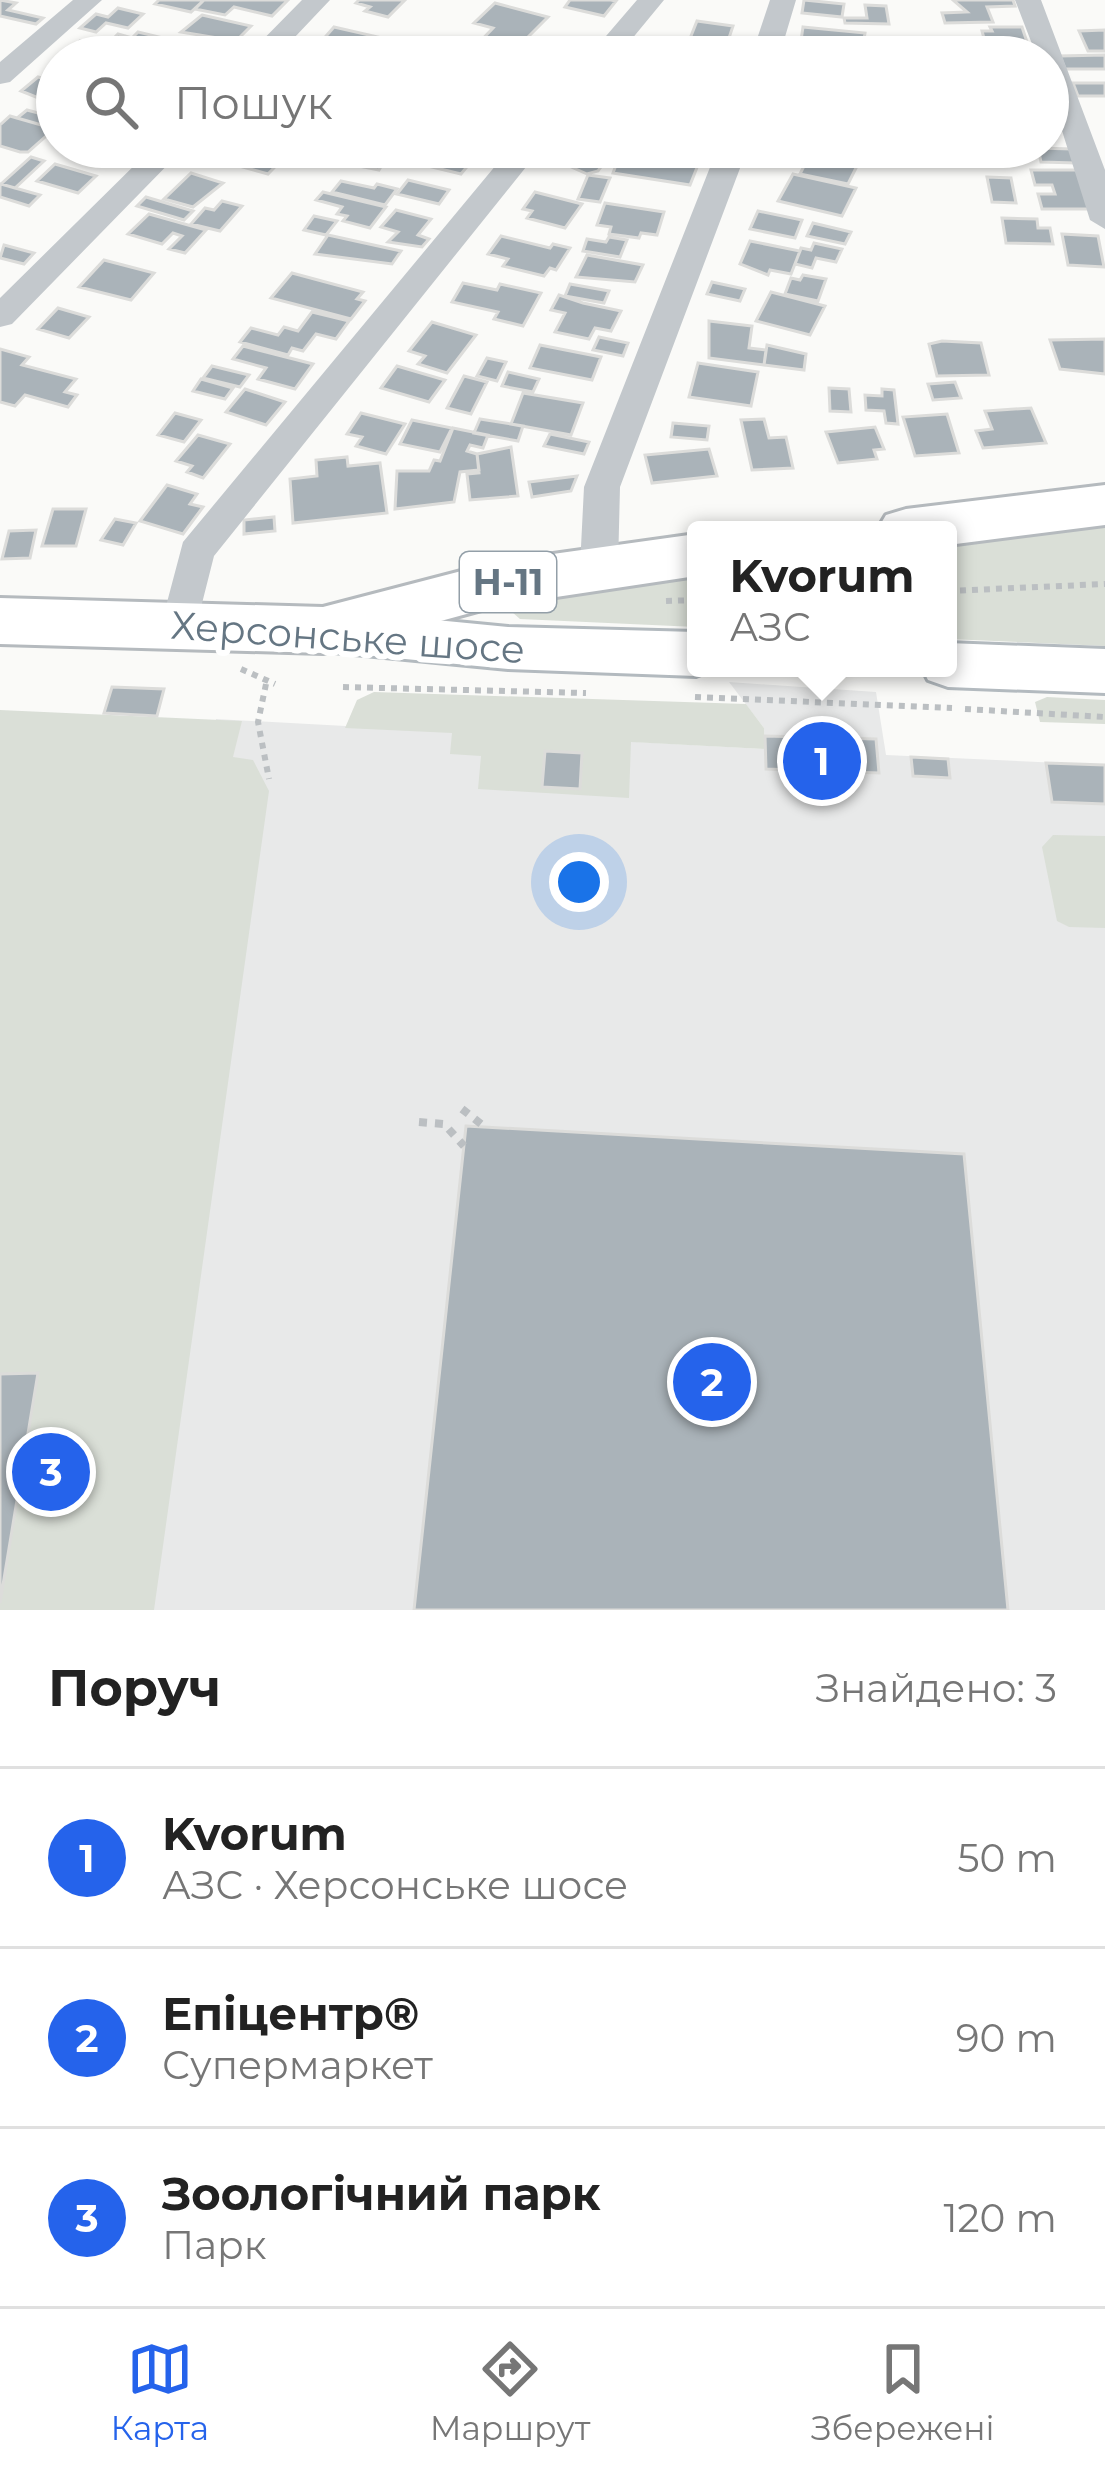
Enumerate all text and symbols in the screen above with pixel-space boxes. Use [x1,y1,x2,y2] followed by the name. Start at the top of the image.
[36,36,1069,168] search box
[78,69,144,135] icon: search
[174,75,333,130] text: Пошук
[687,521,957,677] popup
[730,548,914,603] text: Kvorum
[460,552,556,612] road number: Н-11
[169,601,527,673] street label: Херсонське шосе
[730,603,811,651] text: АЗС
[783,716,861,806] pin: 1
[549,852,609,912] your location
[673,1337,751,1427] pin: 2
[12,1427,90,1517] pin: 3
[48,1657,221,1719] text: Поруч
[816,1664,1057,1712] text: Знайдено: 3
[162,1806,347,1861] text: Kvorum
[79,1834,95,1882] text: 1
[958,1834,1057,1882] text: 50 m
[162,1861,628,1909] text: АЗС · Херсонське шосе
[162,1986,419,2041] text: Епіцентр®
[75,2014,99,2062] text: 2
[956,2014,1057,2062] text: 90 m
[162,2041,433,2089] text: Супермаркет
[162,2166,601,2221] text: Зоологічний парк
[75,2194,99,2242] text: 3
[943,2194,1057,2242] text: 120 m
[162,2221,266,2269] text: Парк
[110,2336,209,2448] tab: Карта
[430,2336,590,2448] tab: Маршрут
[811,2336,995,2448] tab: Збережені

